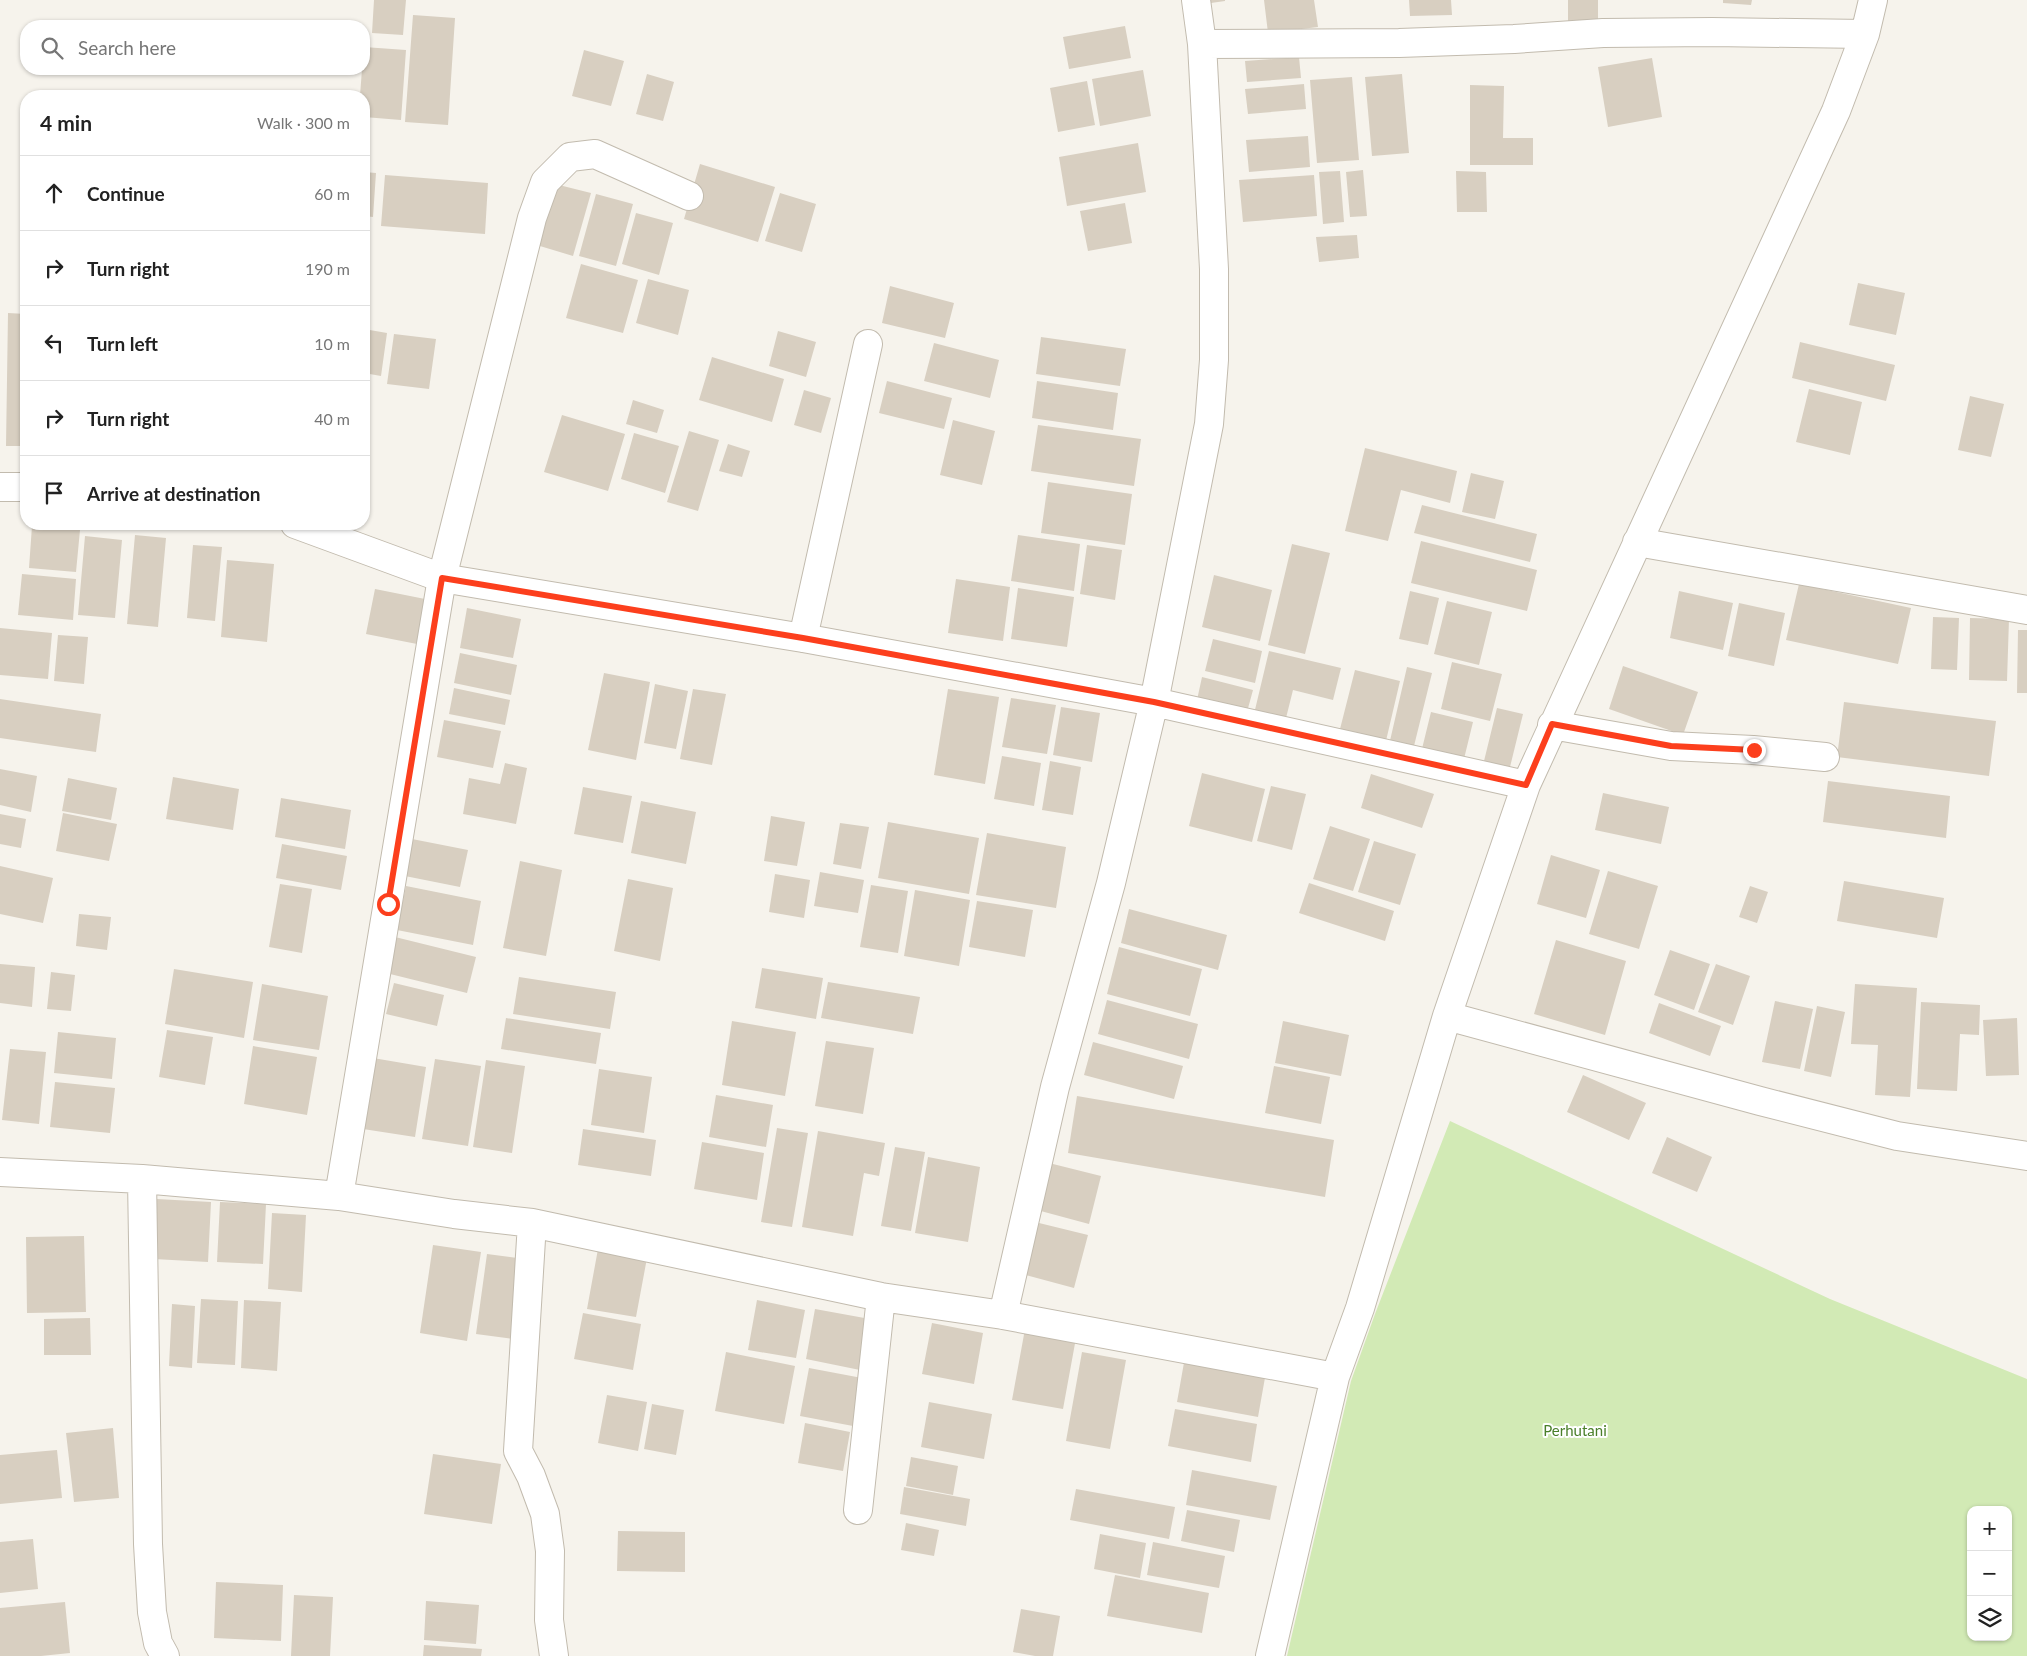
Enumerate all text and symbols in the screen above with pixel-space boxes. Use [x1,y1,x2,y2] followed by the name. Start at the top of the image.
[20,20,370,75] search box
[38,34,66,62] icon: search
[78,36,176,59] text: Search here
[40,110,92,135] text: 4 min
[257,113,350,132] text: Walk · 300 m
[40,179,68,207] icon: ahead
[87,182,165,205] text: Continue
[314,184,350,203] text: 60 m
[40,254,68,282] icon: right
[87,257,169,280] text: Turn right
[305,259,350,278] text: 190 m
[40,329,68,357] icon: left
[87,332,158,355] text: Turn left
[314,334,350,353] text: 10 m
[40,404,68,432] icon: right
[87,407,169,430] text: Turn right
[314,409,350,428] text: 40 m
[40,479,68,507] icon: arrive
[87,482,260,505] text: Arrive at destination
[1743,739,1766,762] route end
[377,893,400,916] route start
[1543,1421,1607,1439] park label: Perhutani
[1967,1506,2012,1641] map controls
[1967,1506,2012,1551] button: +
[1967,1551,2012,1596] button: −
[1967,1596,2012,1641] button: layers

